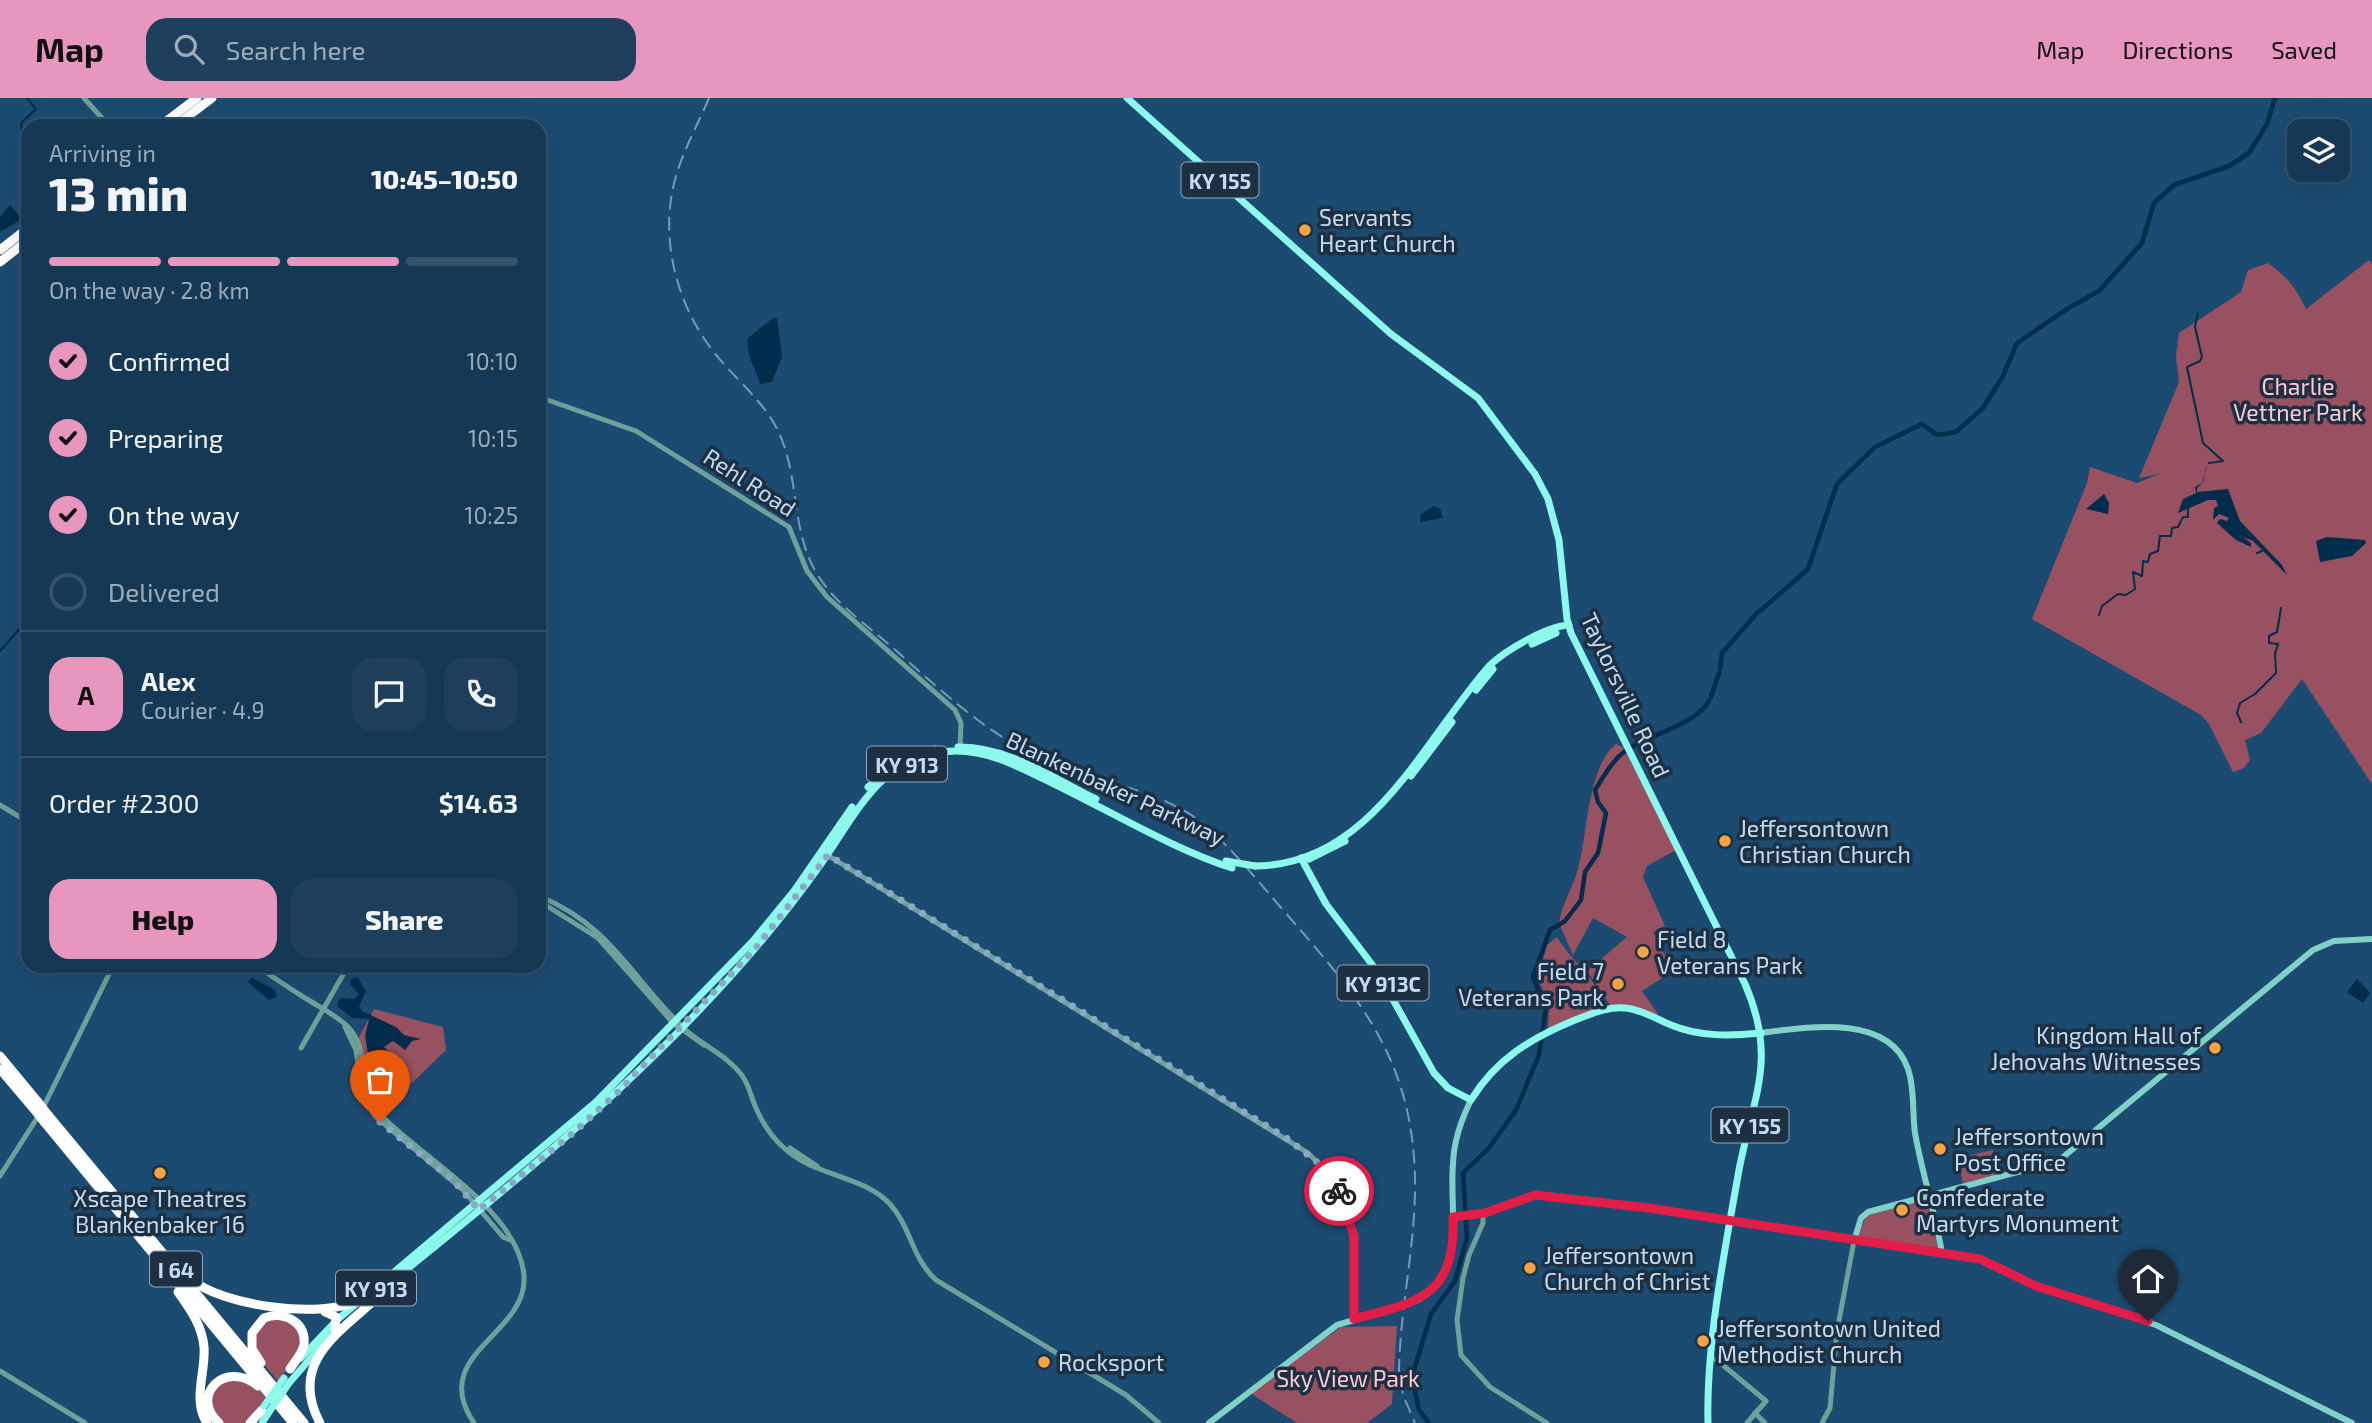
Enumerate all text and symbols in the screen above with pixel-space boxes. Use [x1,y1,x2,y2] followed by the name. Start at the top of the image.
[146,18,636,81] search box
[35,29,104,69] text: Map
[170,30,208,68] icon: search
[226,34,365,65] text: Search here
[2036,35,2084,64] text: Map
[2122,35,2233,64] text: Directions
[2271,35,2337,64] text: Saved
[2287,119,2350,182] map controls
[2287,119,2350,182] button: layers
[49,139,156,167] text: Arriving in
[1182,162,1258,198] road number: KY 155
[371,163,518,194] text: 10:45–10:50
[49,165,188,220] text: 13 min
[1319,203,1456,257] place label: Servants Heart Church
[1297,222,1313,238] marker: Servants Heart Church
[49,276,250,304] text: On the way · 2.8 km
[49,342,87,380] icon: check
[108,345,231,376] text: Confirmed
[467,347,518,375] text: 10:10
[2233,372,2363,426] park label: Charlie Vettner Park
[49,419,87,457] icon: check
[108,422,223,453] text: Preparing
[468,424,518,452] text: 10:15
[699,442,801,522] street label: Rehl Road
[49,496,87,534] icon: check
[108,499,239,530] text: On the way
[464,501,518,529] text: 10:25
[108,576,220,607] text: Delivered
[1576,608,1676,782] street label: Taylorsville Road
[352,657,426,731] button: chat
[444,657,518,731] button: phone
[141,665,196,696] text: Alex
[78,679,94,710] text: A
[141,696,265,724] text: Courier · 4.9
[1002,725,1230,851] street label: Blankenbaker Parkway
[867,746,947,782] road number: KY 913
[49,787,199,818] text: Order #2300
[439,787,518,818] text: $14.63
[1739,814,1911,868] place label: Jeffersontown Christian Church
[1717,833,1733,849] marker: Jeffersontown Christian Church
[49,879,277,959] button: Help
[291,879,518,959] button: Share
[1657,925,1803,979] place label: Field 8 Veterans Park
[1635,944,1651,960] marker: Field 8 Veterans Park
[1458,957,1604,1011] place label: Field 7 Veterans Park
[1338,966,1428,1001] road number: KY 913C
[1610,976,1626,992] marker: Field 7 Veterans Park
[1991,1021,2202,1075] place label: Kingdom Hall of Jehovahs Witnesses
[2207,1040,2223,1056] marker: Kingdom Hall of Jehovahs Witnesses
[350,1050,410,1122] pin
[361,1061,399,1099] icon: bag
[1712,1108,1788,1142] road number: KY 155
[1954,1122,2104,1176] place label: Jeffersontown Post Office
[1932,1141,1948,1157] marker: Jeffersontown Post Office
[1304,1156,1374,1226] courier
[152,1165,168,1181] marker: Xscape Theatres Blankenbaker 16
[1320,1172,1358,1210] icon: bike
[1916,1183,2120,1237] place label: Confederate Martyrs Monument
[73,1184,247,1238] place label: Xscape Theatres Blankenbaker 16
[1894,1202,1910,1218] marker: Confederate Martyrs Monument
[1544,1241,1711,1295] place label: Jeffersontown Church of Christ
[2118,1249,2178,1321] pin
[150,1252,202,1286] road number: I 64
[1522,1260,1538,1276] marker: Jeffersontown Church of Christ
[2129,1260,2167,1298] icon: home
[336,1270,416,1306] road number: KY 913
[1717,1314,1941,1368] place label: Jeffersontown United Methodist Church
[1695,1333,1711,1349] marker: Jeffersontown United Methodist Church
[1058,1348,1164,1376] place label: Rocksport
[1036,1354,1052,1370] marker: Rocksport
[1276,1364,1420,1392] park label: Sky View Park

